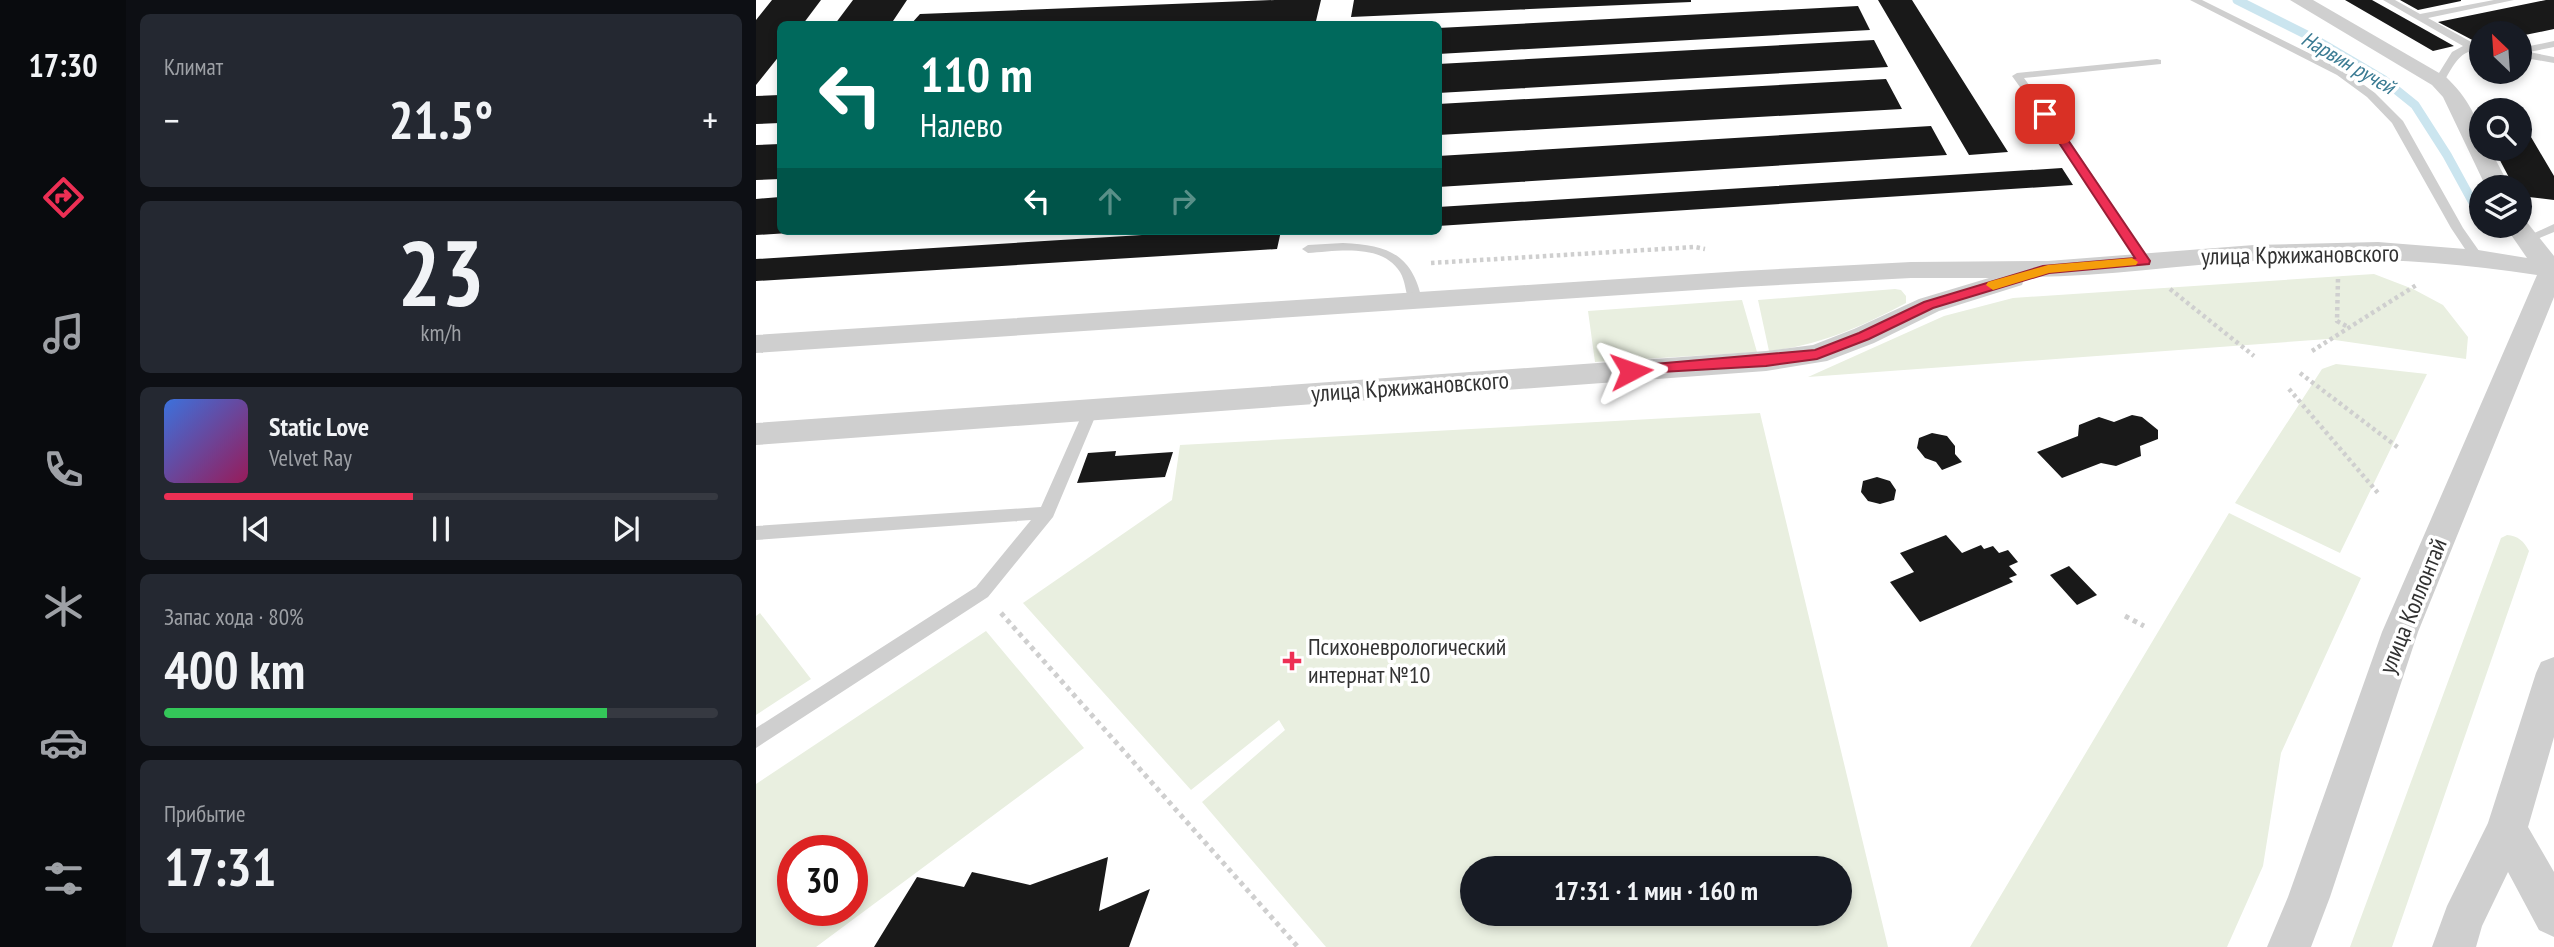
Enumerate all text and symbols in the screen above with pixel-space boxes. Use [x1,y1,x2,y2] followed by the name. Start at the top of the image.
[2469,21,2532,84] north arrow
[2469,21,2532,238] map controls
[2297,25,2401,101] water label: Нарвин ручей
[920,42,1033,106] text: 110 m
[28,44,98,86] text: 17:30
[805,49,896,140] icon: left
[164,52,223,81] text: Климат
[2015,84,2075,144] pin
[389,86,493,153] text: 21.5°
[164,95,180,144] text: −
[702,95,718,144] text: +
[2026,95,2064,133] icon: arrive
[2469,98,2532,161] button: search
[920,104,1003,146] text: Налево
[39,173,88,222] icon: directions
[2469,175,2532,238] button: layers
[1018,182,1056,220] icon: left
[1091,182,1129,220] icon: ahead
[1164,182,1202,220] icon: right
[398,213,485,331] text: 23
[2201,237,2399,272] street label: улица Кржижановского
[39,309,88,358] icon: music
[421,318,461,347] text: km/h
[1594,334,1668,408] position arrow
[1310,364,1510,409] street label: улица Кржижановского
[269,410,369,443] text: Static Love
[269,443,352,472] text: Velvet Ray
[39,445,88,494] icon: phone
[237,510,275,548] icon: previous
[422,510,460,548] icon: pause
[607,510,645,548] icon: next
[2371,533,2454,678] street label: улица Коллонтай
[39,582,88,631] icon: climate
[164,602,304,631] text: Запас хода · 80%
[1308,631,1506,690] place label: Психоневрологический интернат №10
[164,636,305,703] text: 400 km
[1282,651,1302,671] marker: Психоневрологический интернат №10
[39,718,88,767] icon: car
[164,799,245,828] text: Прибытие
[164,833,276,900] text: 17:31
[777,835,868,926] speed limit sign: 30
[39,854,88,903] icon: filters
[1554,874,1758,907] text: 17:31 · 1 мин · 160 m

